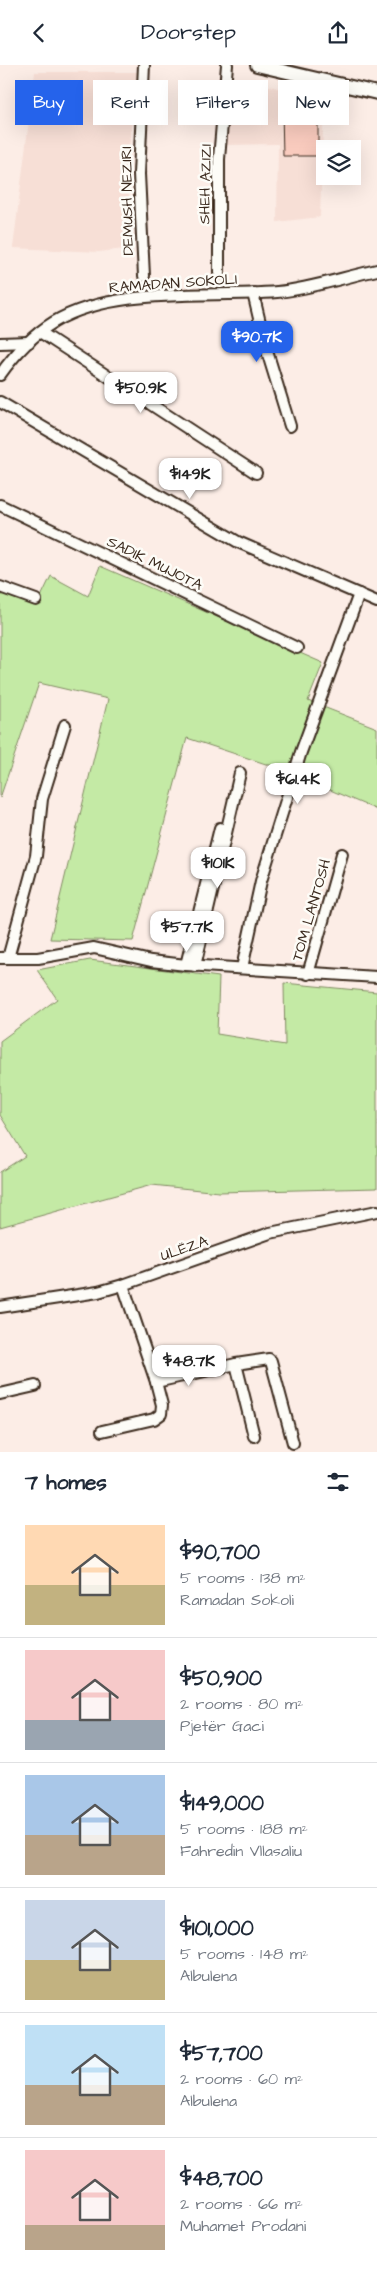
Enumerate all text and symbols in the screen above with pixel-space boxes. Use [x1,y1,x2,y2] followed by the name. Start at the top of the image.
[141,17,236,48] text: Doorstep
[25,19,53,47] icon: back
[324,19,352,47] icon: share
[15,80,83,125] chip: Buy
[93,80,168,125] chip: Rent
[178,80,268,125] chip: Filters
[278,80,349,125] chip: New
[316,140,361,185] map controls
[316,140,361,185] button: layers
[194,144,217,224] street label: SHEH AZIZI
[116,146,139,256] street label: DEMUSH NEZIRI
[108,269,238,298] street label: RAMADAN SOKOLI
[216,321,298,363] pin: $90.7K
[232,326,282,348] text: $90.7K
[100,371,182,414] pin: $50.9K
[115,377,167,399] text: $50.9K
[155,457,225,500] pin: $149K
[170,463,210,485] text: $149K
[103,531,207,596] street label: SADIK MUJOTA
[257,763,339,805] pin: $61.4K
[276,768,320,790] text: $61.4K
[183,847,253,889] pin: $101K
[202,852,234,874] text: $101K
[287,857,336,964] street label: TOM LANTOSH
[146,911,228,953] pin: $57.7K
[161,916,213,938] text: $57.7K
[158,1230,211,1266] street label: ULËZA
[148,1345,230,1387] pin: $48.7K
[163,1350,215,1372] text: $48.7K
[25,1468,107,1497] text: 7 homes
[324,1468,352,1496] icon: filters
[180,1538,260,1567] text: $90,700
[65,1545,125,1605] icon: home
[180,1567,306,1589] text: 5 rooms · 138 m²
[180,1589,294,1611] text: Ramadan Sokoli
[180,1664,262,1693] text: $50,900
[65,1670,125,1730] icon: home
[180,1693,303,1715] text: 2 rooms · 80 m²
[180,1715,264,1737] text: Pjetër Gaci
[180,1789,264,1818] text: $149,000
[65,1795,125,1855] icon: home
[180,1818,308,1840] text: 5 rooms · 188 m²
[180,1840,302,1862] text: Fahredin Vllasaliu
[180,1914,254,1943] text: $101,000
[65,1920,125,1980] icon: home
[180,1943,308,1965] text: 5 rooms · 148 m²
[180,1965,237,1987] text: Albulena
[180,2039,263,2068] text: $57,700
[65,2045,125,2105] icon: home
[180,2068,303,2090] text: 2 rooms · 60 m²
[180,2090,237,2112] text: Albulena
[180,2164,263,2193] text: $48,700
[65,2170,125,2230] icon: home
[180,2193,303,2215] text: 2 rooms · 66 m²
[180,2215,306,2237] text: Muhamet Prodani

